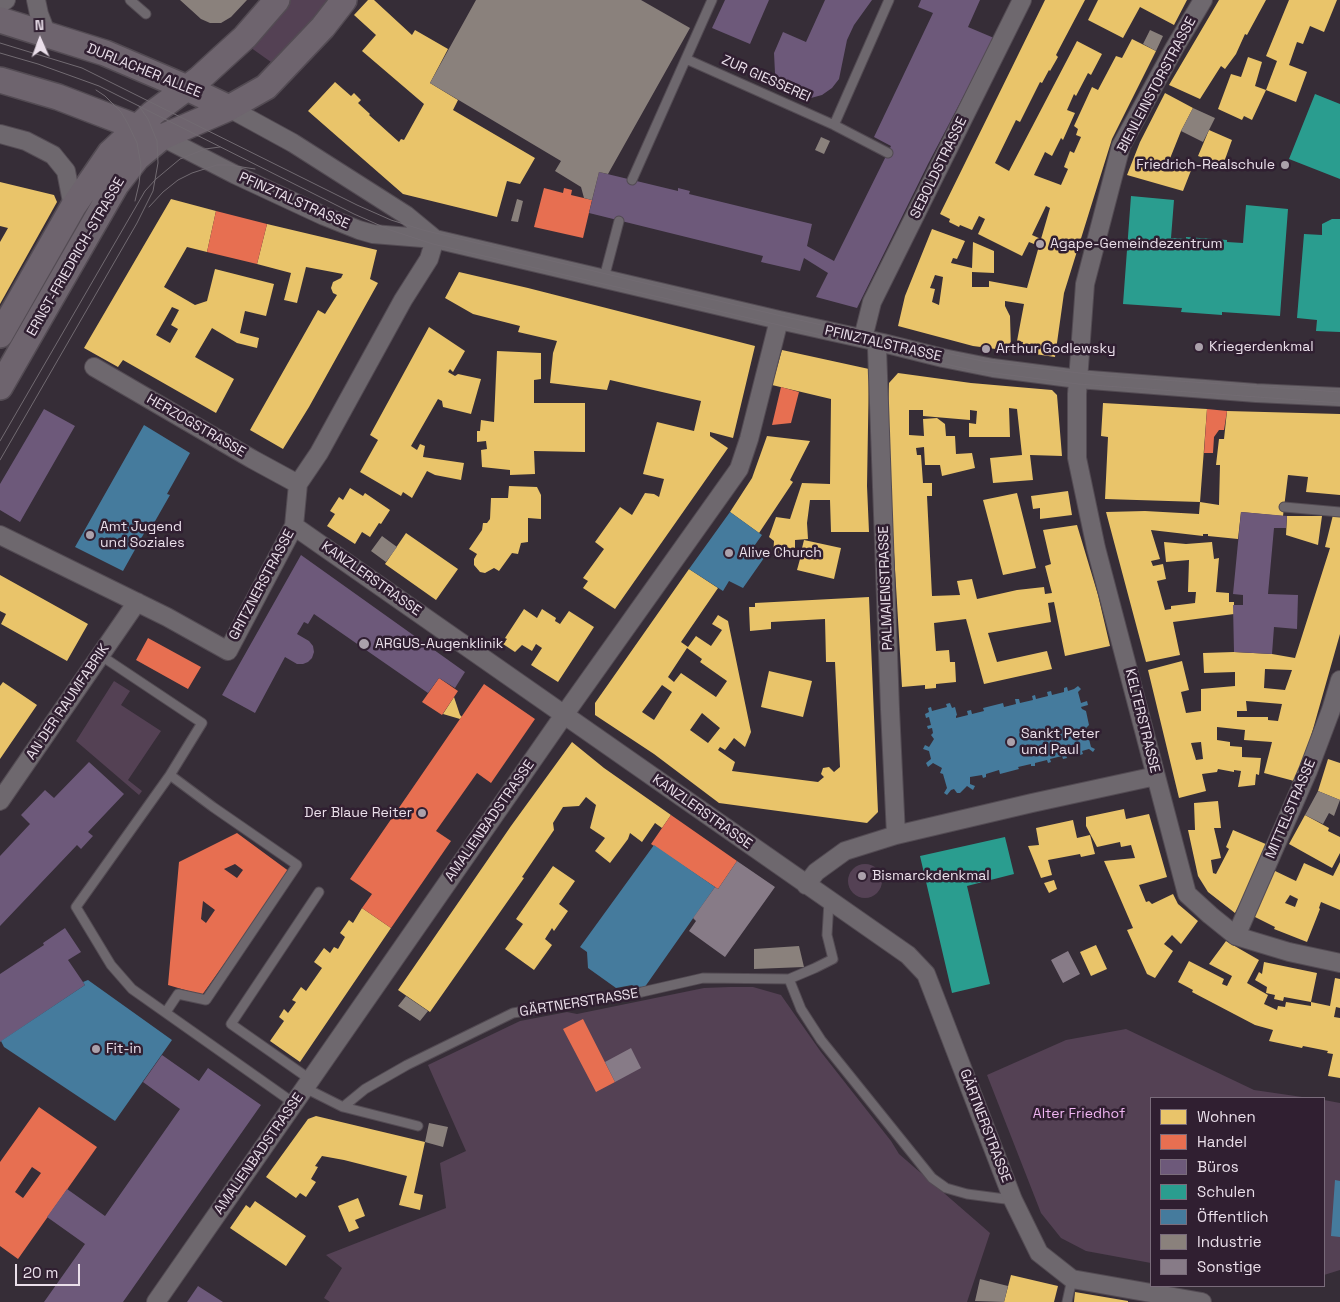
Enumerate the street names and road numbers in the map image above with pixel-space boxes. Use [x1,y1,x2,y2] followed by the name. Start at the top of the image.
[1114,14,1200,156] street label: BIENLEINSTORSTRASSE
[84,40,204,102] street label: DURLACHER ALLEE
[719,52,813,106] street label: ZUR GIESSEREI
[907,114,971,222] street label: SEBOLDSTRASSE
[236,169,352,233] street label: PFINZTALSTRASSE
[24,175,128,339] street label: ERNST-FRIEDRICH-STRASSE
[823,322,943,366] street label: PFINZTALSTRASSE
[144,391,248,461] street label: HERZOGSTRASSE
[875,525,897,651] street label: PALMAIENSTRASSE
[226,527,298,643] street label: GRITZNERSTRASSE
[318,538,424,620] street label: KANZLERSTRASSE
[23,641,113,763] street label: AN DER RAUMFABRIK
[1121,667,1163,775] street label: KELTERSTRASSE
[442,757,538,885] street label: AMALIENBADSTRASSE
[1262,757,1320,861] street label: MITTELSTRASSE
[649,771,755,853] street label: KANZLERSTRASSE
[518,985,640,1021] street label: GÄRTNERSTRASSE
[956,1067,1014,1185] street label: GÄRTNERSTRASSE
[211,1090,307,1218] street label: AMALIENBADSTRASSE

